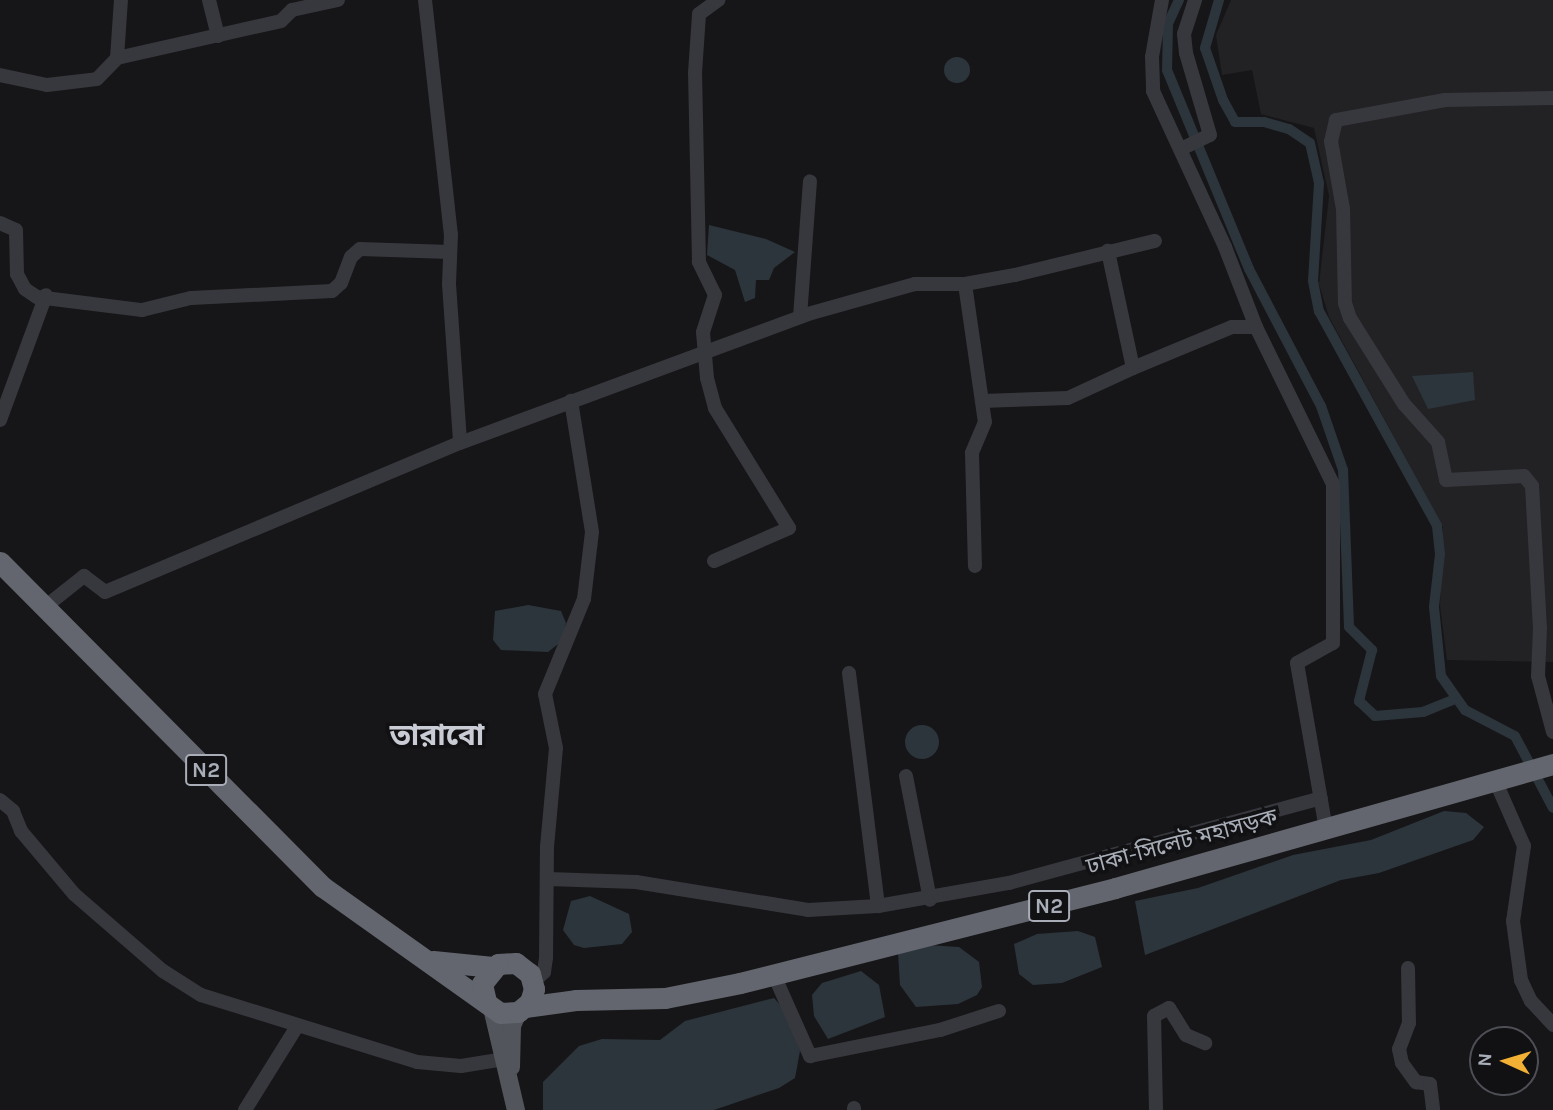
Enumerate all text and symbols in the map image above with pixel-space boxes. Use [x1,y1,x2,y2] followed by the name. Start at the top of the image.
[390,717,484,753] district label: তারাবো
[185,752,227,788] road number: N2
[1083,803,1281,881] street label: ঢাকা-সিলেট মহাসড়ক
[1028,888,1070,923] road number: N2
[1469,1026,1539,1096] north arrow
[1474,1052,1496,1067] text: N

